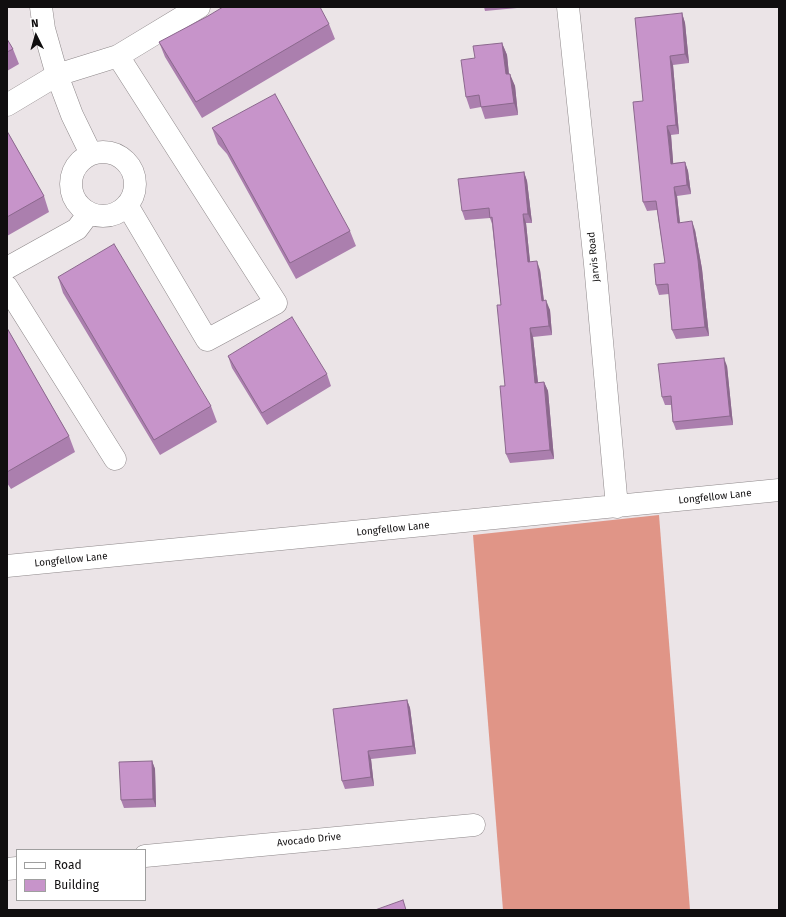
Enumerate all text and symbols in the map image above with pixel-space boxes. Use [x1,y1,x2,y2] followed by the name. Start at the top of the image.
[16,16,56,56] north arrow
[31,17,39,30] text: N
[585,231,603,283] street label: Jarvis Road
[678,487,752,507] street label: Longfellow Lane
[356,519,430,539] street label: Longfellow Lane
[34,550,108,570] street label: Longfellow Lane
[276,831,342,849] street label: Avocado Drive
[16,849,146,901] legend
[54,858,82,872] text: Road
[54,878,99,892] text: Building

